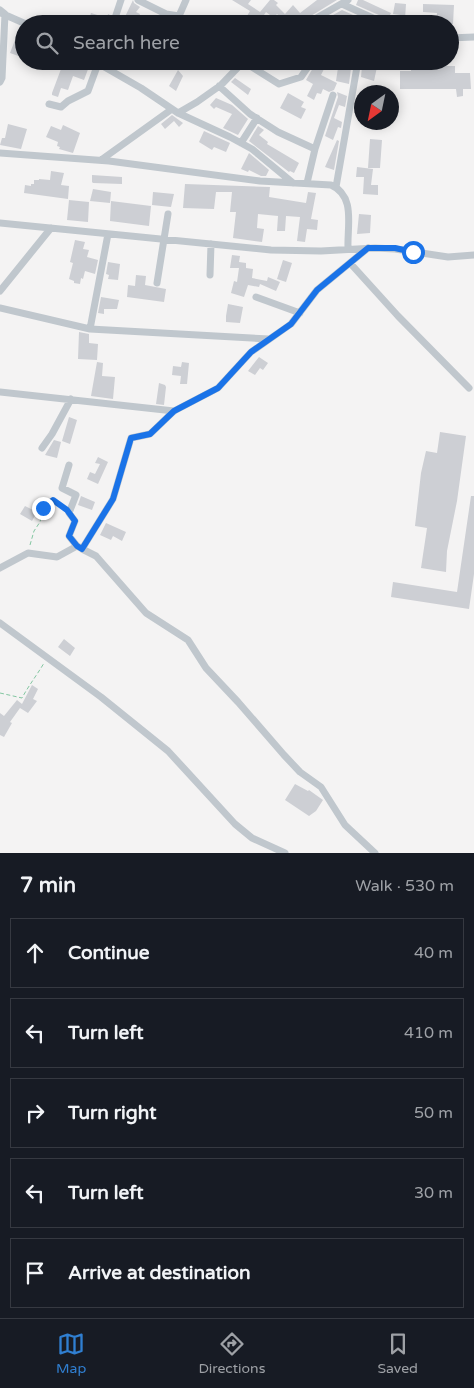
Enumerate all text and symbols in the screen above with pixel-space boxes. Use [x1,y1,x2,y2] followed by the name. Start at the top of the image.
[15,15,459,70] search box
[33,29,61,57] icon: search
[73,32,180,54] text: Search here
[354,85,399,130] north arrow
[402,241,425,264] route start
[32,497,55,520] route end
[20,873,76,898] text: 7 min
[355,876,454,896] text: Walk · 530 m
[21,939,49,967] icon: ahead
[68,942,150,964] text: Continue
[414,943,453,963] text: 40 m
[21,1019,49,1047] icon: left
[68,1022,144,1044] text: Turn left
[404,1023,453,1043] text: 410 m
[21,1099,49,1127] icon: right
[68,1102,156,1124] text: Turn right
[414,1103,453,1123] text: 50 m
[21,1179,49,1207] icon: left
[68,1182,144,1204] text: Turn left
[414,1183,453,1203] text: 30 m
[21,1259,49,1287] icon: arrive
[68,1262,251,1284] text: Arrive at destination
[56,1330,86,1377] tab: Map
[198,1330,265,1377] tab: Directions
[377,1330,418,1377] tab: Saved

